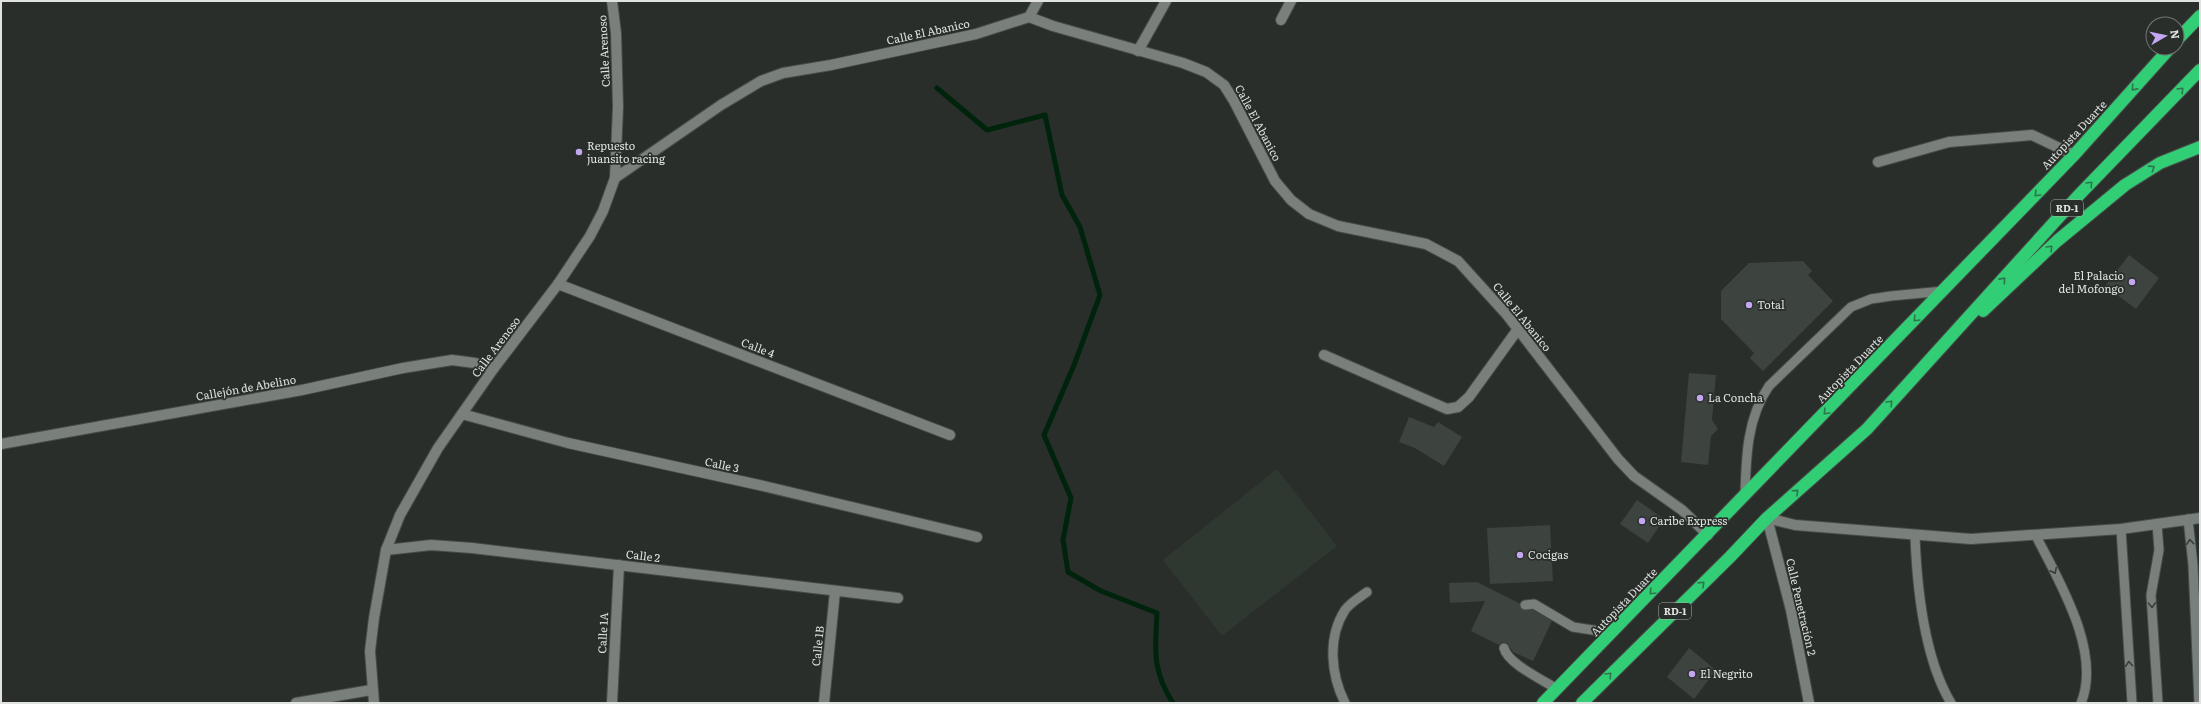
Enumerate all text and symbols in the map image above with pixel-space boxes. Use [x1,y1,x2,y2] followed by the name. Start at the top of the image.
[885,14,971,48] street label: Calle El Abanico
[593,15,613,87] street label: Calle Arenoso
[2145,16,2185,56] north arrow
[2167,28,2184,40] text: N
[1232,81,1286,164] street label: Calle El Abanico
[2132,83,2139,90] one-way arrow
[2176,87,2183,95] one-way arrow
[2037,96,2110,172] street label: Autopista Duarte
[587,137,666,166] place label: Repuesto juansito racing
[574,147,584,157] marker: Repuesto juansito racing
[2148,165,2155,173] one-way arrow
[2085,181,2093,189] one-way arrow
[2034,189,2042,197] one-way arrow
[2051,200,2083,216] road number: RD-1
[2045,245,2053,253] one-way arrow
[2059,267,2124,296] place label: El Palacio del Mofongo
[1998,277,2005,285] one-way arrow
[2127,277,2137,287] marker: El Palacio del Mofongo
[1490,278,1556,354] street label: Calle El Abanico
[1757,296,1785,312] place label: Total
[1744,300,1754,310] marker: Total
[467,313,523,380] street label: Calle Arenoso
[1913,314,1921,322] one-way arrow
[1813,330,1886,406] street label: Autopista Duarte
[739,333,777,361] street label: Calle 4
[195,370,297,404] street label: Callejón de Abelino
[1708,389,1763,405] place label: La Concha
[1695,393,1705,403] marker: La Concha
[1886,400,1893,408] one-way arrow
[1823,407,1830,415] one-way arrow
[704,453,741,475] street label: Calle 3
[1791,489,1799,497] one-way arrow
[1650,512,1727,528] place label: Caribe Express
[1637,516,1647,526] marker: Caribe Express
[2186,539,2195,545] one-way arrow
[625,545,662,565] street label: Calle 2
[1528,546,1568,562] place label: Cocigas
[1515,550,1525,560] marker: Cocigas
[1783,557,1821,657] street label: Calle Penetración 2
[1587,563,1660,639] street label: Autopista Duarte
[2049,567,2057,574] one-way arrow
[1697,581,1705,589] one-way arrow
[1649,587,1657,595] one-way arrow
[2148,602,2156,608] one-way arrow
[1659,603,1691,619] road number: RD-1
[593,612,611,654] street label: Calle 1A
[807,625,827,667] street label: Calle 1B
[2125,661,2134,667] one-way arrow
[1700,665,1753,681] place label: El Negrito
[1687,669,1697,679] marker: El Negrito
[1604,672,1612,680] one-way arrow

